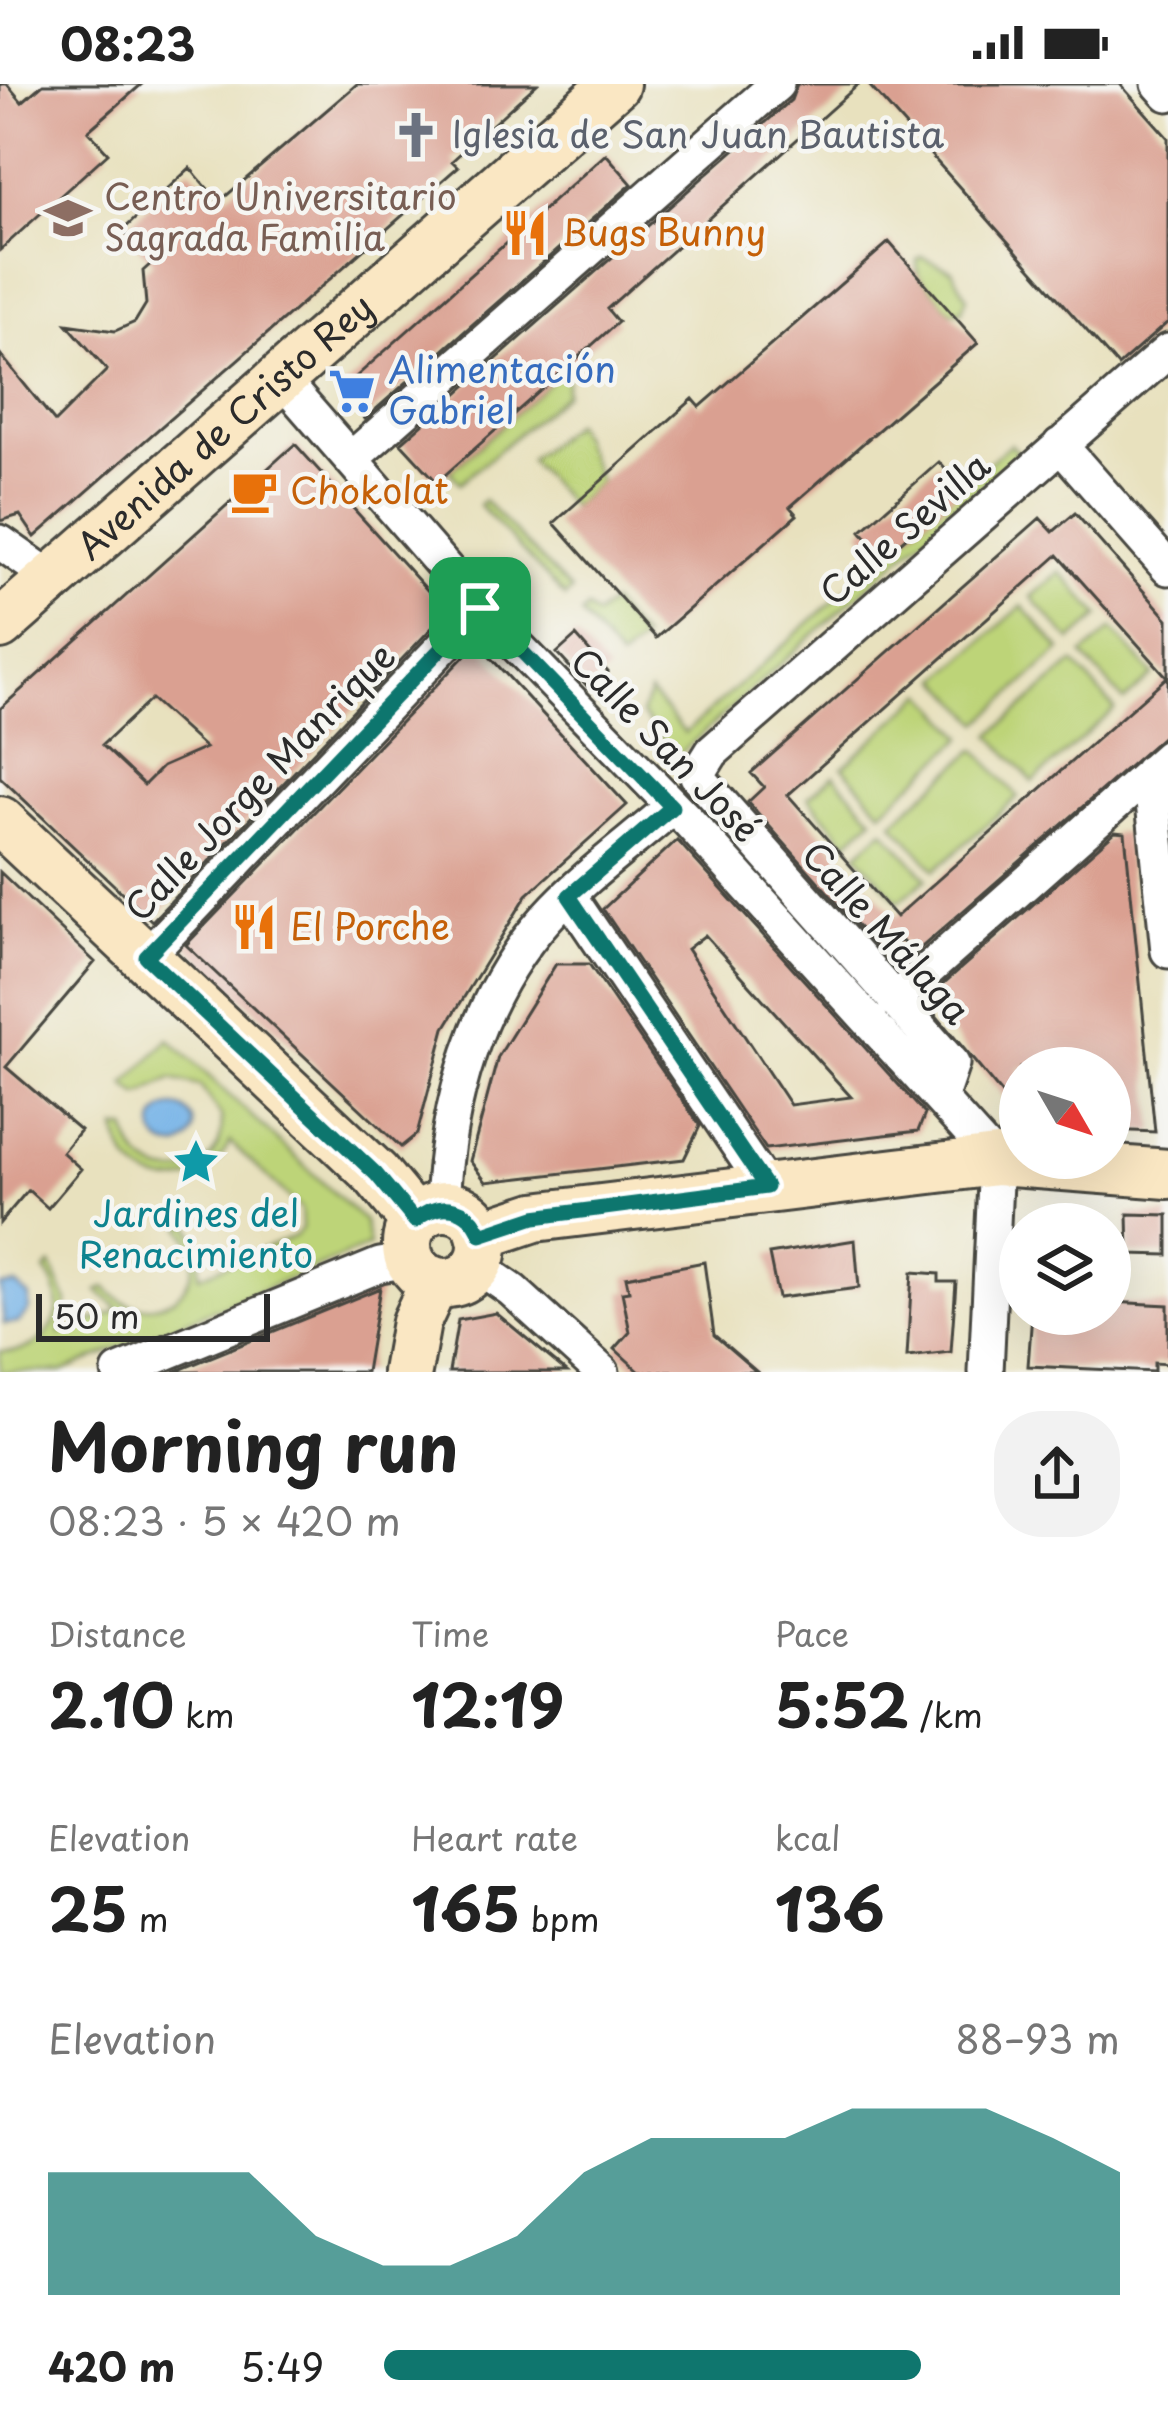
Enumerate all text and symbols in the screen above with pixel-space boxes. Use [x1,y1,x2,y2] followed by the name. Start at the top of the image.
[60,8,195,76] text: 08:23
[452,106,944,160] place label: Iglesia de San Juan Bautista
[391,110,441,160] church icon: Iglesia de San Juan Bautista
[104,168,457,263] place label: Centro Universitario Sagrada Familia
[43,193,93,243] school or university icon: Centro Universitario Sagrada Familia
[561,204,766,258] place label: Bugs Bunny
[500,208,550,258] restaurant icon: Bugs Bunny
[63,280,384,571] street label: Avenida de Cristo Rey
[388,341,616,436] place label: Alimentación Gabriel
[327,366,377,416] supermarket icon: Alimentación Gabriel
[807,438,1001,617] street label: Calle Sevilla
[290,462,449,516] place label: Chokolat
[229,466,279,516] cafe icon: Chokolat
[429,557,531,659] pin
[447,575,513,641] icon: arrive
[111,629,406,932] street label: Calle Jorge Manrique
[559,634,774,853] street label: Calle San José
[791,828,985,1035] street label: Calle Málaga
[290,898,450,952] place label: El Porche
[229,902,279,952] restaurant icon: El Porche
[999,1047,1131,1179] north arrow
[999,1047,1131,1335] map controls
[171,1137,221,1187] place icon: Jardines del Renacimiento
[79,1185,313,1280] place label: Jardines del Renacimiento
[999,1203,1131,1335] button: layers
[36,1288,270,1341] scale bar
[54,1290,140,1340] text: 50 m
[48,1395,458,1494] text: Morning run
[994,1411,1120,1537] button: share
[48,1490,401,1549] text: 08:23 · 5 × 420 m
[48,1608,186,1658] text: Distance
[411,1608,489,1658] text: Time
[775,1608,849,1658] text: Pace
[48,1658,174,1748] text: 2.10
[411,1658,564,1748] text: 12:19
[775,1658,909,1748] text: 5:52
[174,1689,235,1739] text: km
[909,1689,983,1739] text: /km
[48,1812,190,1862] text: Elevation
[411,1812,578,1862] text: Heart rate
[775,1812,841,1862] text: kcal
[48,1862,128,1952] text: 25
[411,1862,520,1952] text: 165
[775,1862,885,1952] text: 136
[128,1893,169,1943] text: m
[520,1893,599,1943] text: bpm
[48,2008,216,2067] text: Elevation
[955,2008,1120,2067] text: 88–93 m
[48,2336,175,2395] text: 420 m
[240,2336,324,2395] text: 5:49

